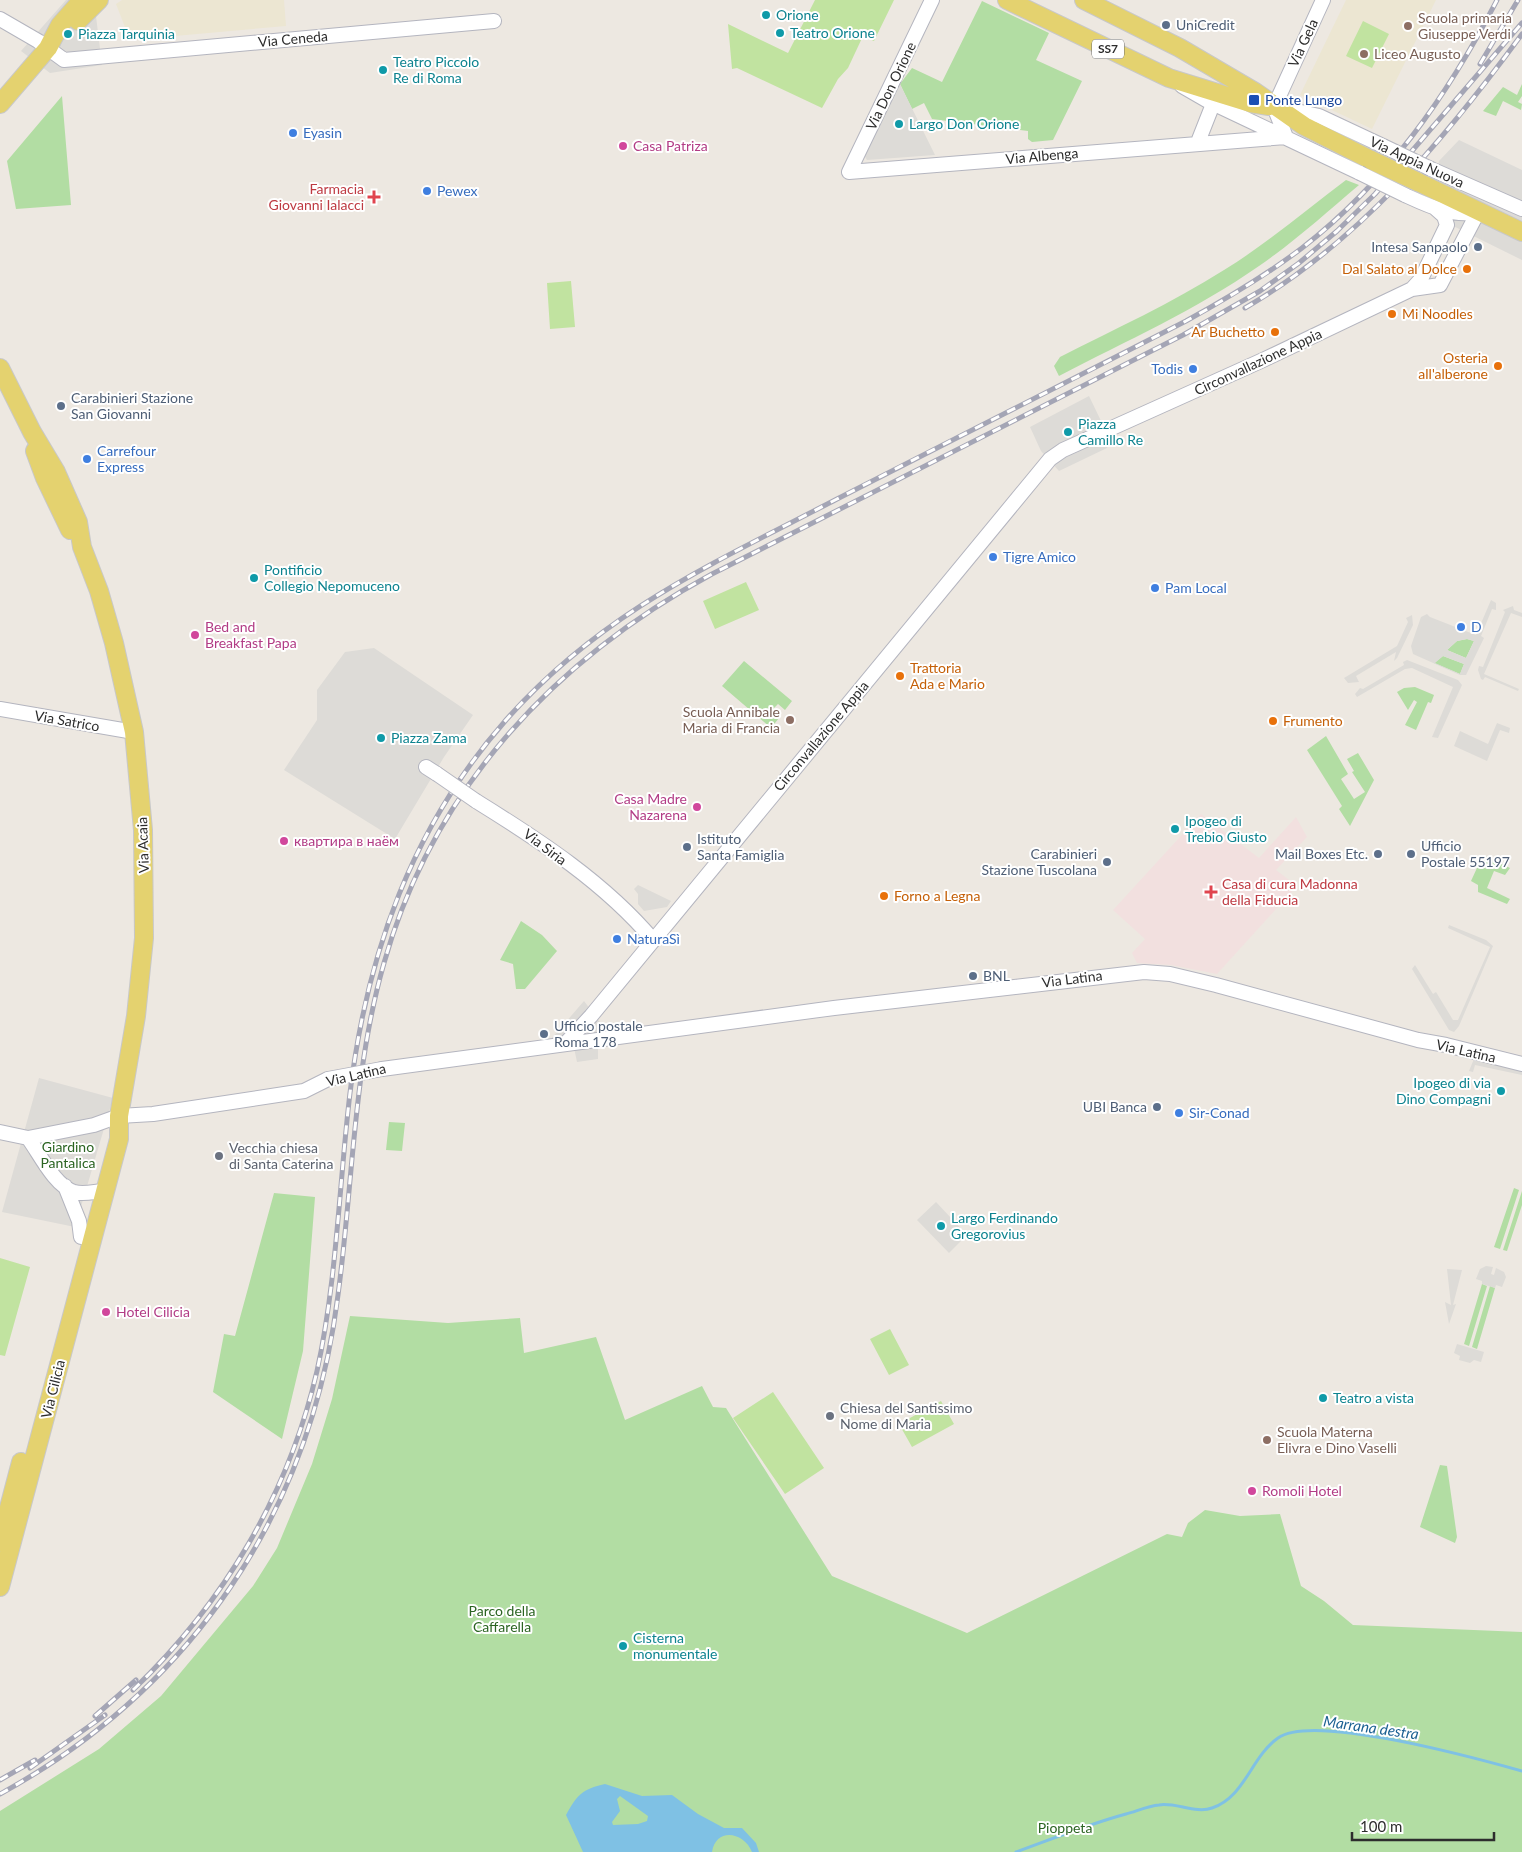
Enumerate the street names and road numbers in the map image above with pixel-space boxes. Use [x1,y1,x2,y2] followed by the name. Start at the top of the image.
[1284,16,1321,70] street label: Via Gela
[257,27,329,50] street label: Via Ceneda
[862,39,919,133] street label: Via Don Orione
[1092,40,1124,59] road number: SS7
[1367,132,1467,191] street label: Via Appia Nuova
[1005,144,1079,167] street label: Via Albenga
[1191,325,1324,399] street label: Circonvallazione Appia
[770,677,872,794] street label: Circonvallazione Appia
[33,706,101,735] street label: Via Satrico
[133,817,152,873] street label: Via Acaia
[520,825,570,868] street label: Via Siria
[1041,966,1103,991] street label: Via Latina
[1435,1035,1498,1066] street label: Via Latina
[324,1059,387,1090] street label: Via Latina
[37,1358,68,1420] street label: Via Cilicia

